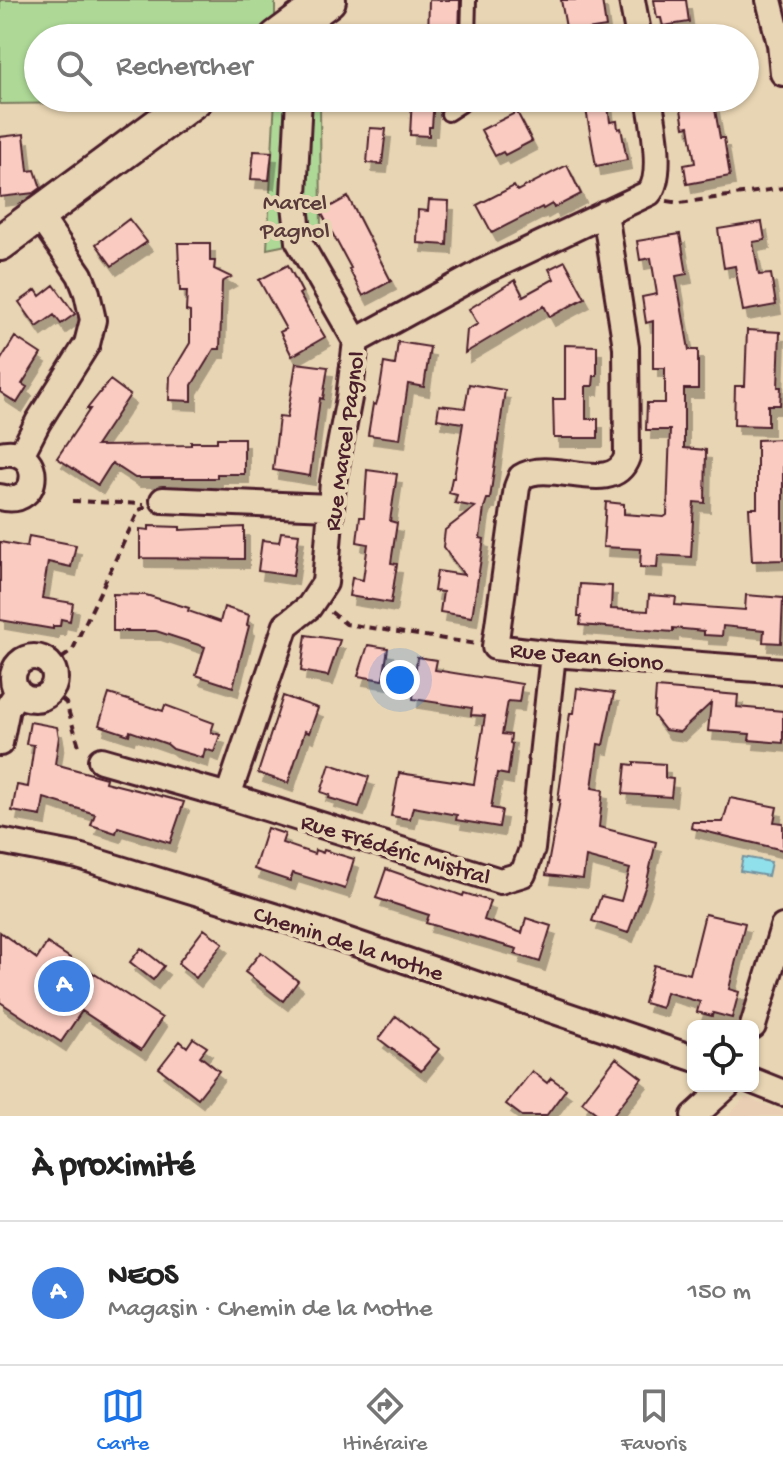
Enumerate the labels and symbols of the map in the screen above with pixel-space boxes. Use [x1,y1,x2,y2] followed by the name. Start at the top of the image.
[259,190,330,247] park label: Marcel Pagnol
[319,350,373,533] street label: Rue Marcel Pagnol
[509,637,665,680] street label: Rue Jean Giono
[380,660,420,700] your location
[297,809,493,894] street label: Rue Frédéric Mistral
[249,901,447,990] street label: Chemin de la Mothe
[38,956,90,1016] pin: A

